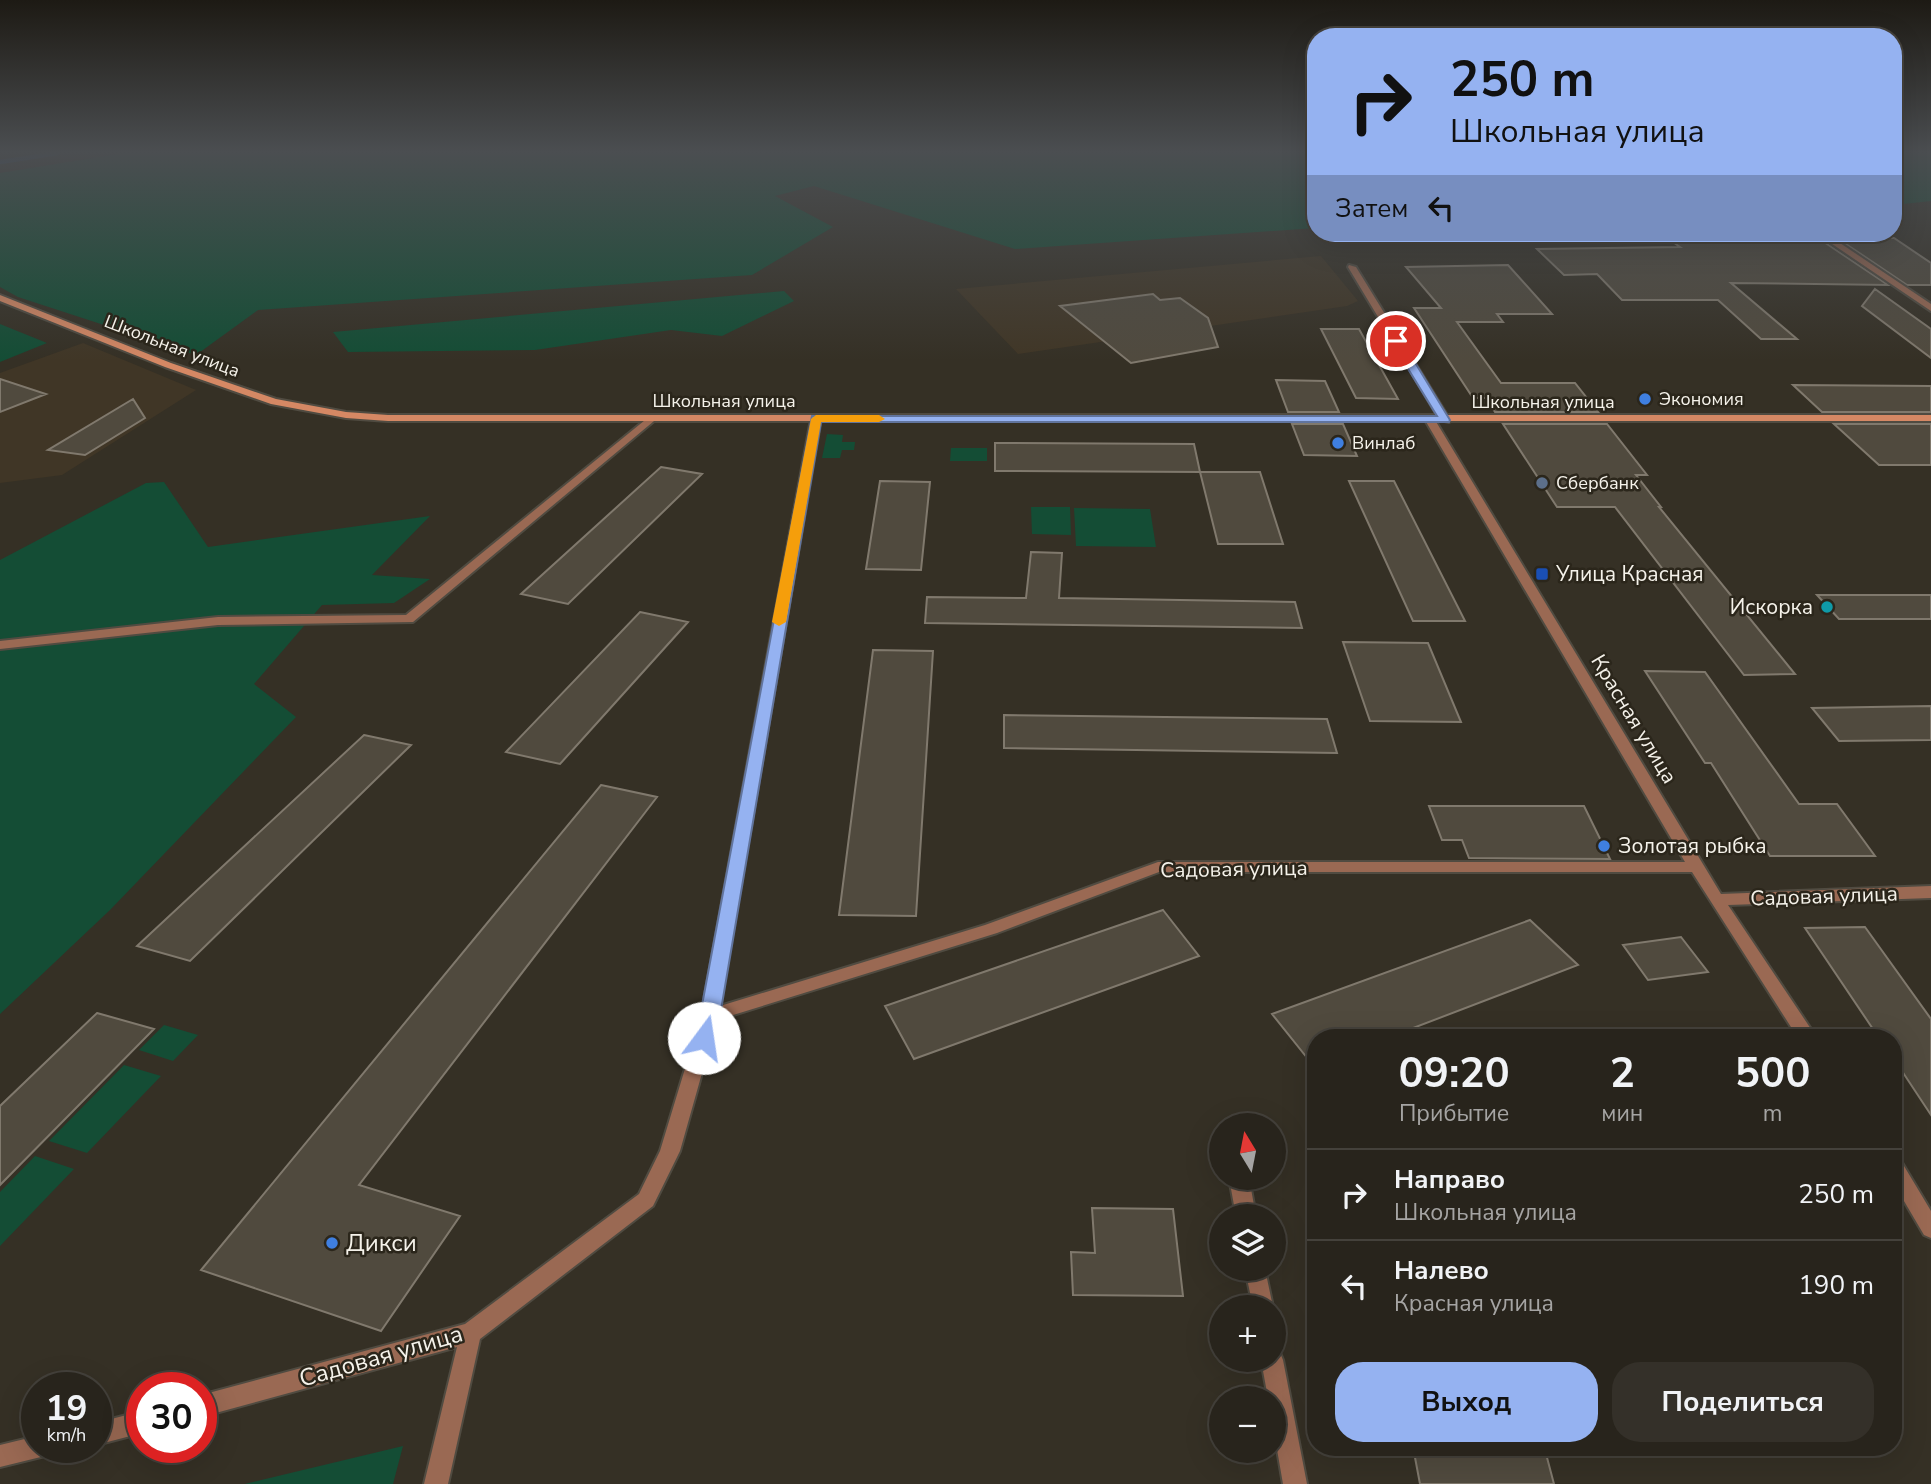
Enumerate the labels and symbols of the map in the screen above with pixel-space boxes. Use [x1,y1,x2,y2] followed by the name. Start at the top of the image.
[101,309,243,383] street label: Школьная улица
[1366,311,1426,371] pin
[1659,387,1744,411] place label: Экономия
[652,389,796,413] street label: Школьная улица
[1471,390,1615,414] street label: Школьная улица
[1637,391,1653,407] marker: Экономия
[1352,431,1415,455] place label: Винлаб
[1330,435,1346,451] marker: Винлаб
[1556,471,1639,495] place label: Сбербанк
[1534,475,1550,491] marker: Сбербанк
[1555,560,1704,588] place label: Улица Красная
[1534,566,1550,582] marker: Улица Красная
[1730,593,1813,621] place label: Искорка
[1819,599,1835,615] marker: Искорка
[1584,649,1684,789] street label: Красная улица
[1618,832,1766,860] place label: Золотая рыбка
[1596,838,1612,854] marker: Золотая рыбка
[1160,854,1308,884] street label: Садовая улица
[1750,879,1898,913] street label: Садовая улица
[667,1001,741,1075] position arrow
[1209,1113,1286,1190] north arrow
[346,1227,417,1259] place label: Дикси
[324,1235,340,1251] marker: Дикси
[295,1317,467,1395] street label: Садовая улица
[126,1372,217,1463] speed limit sign: 30

